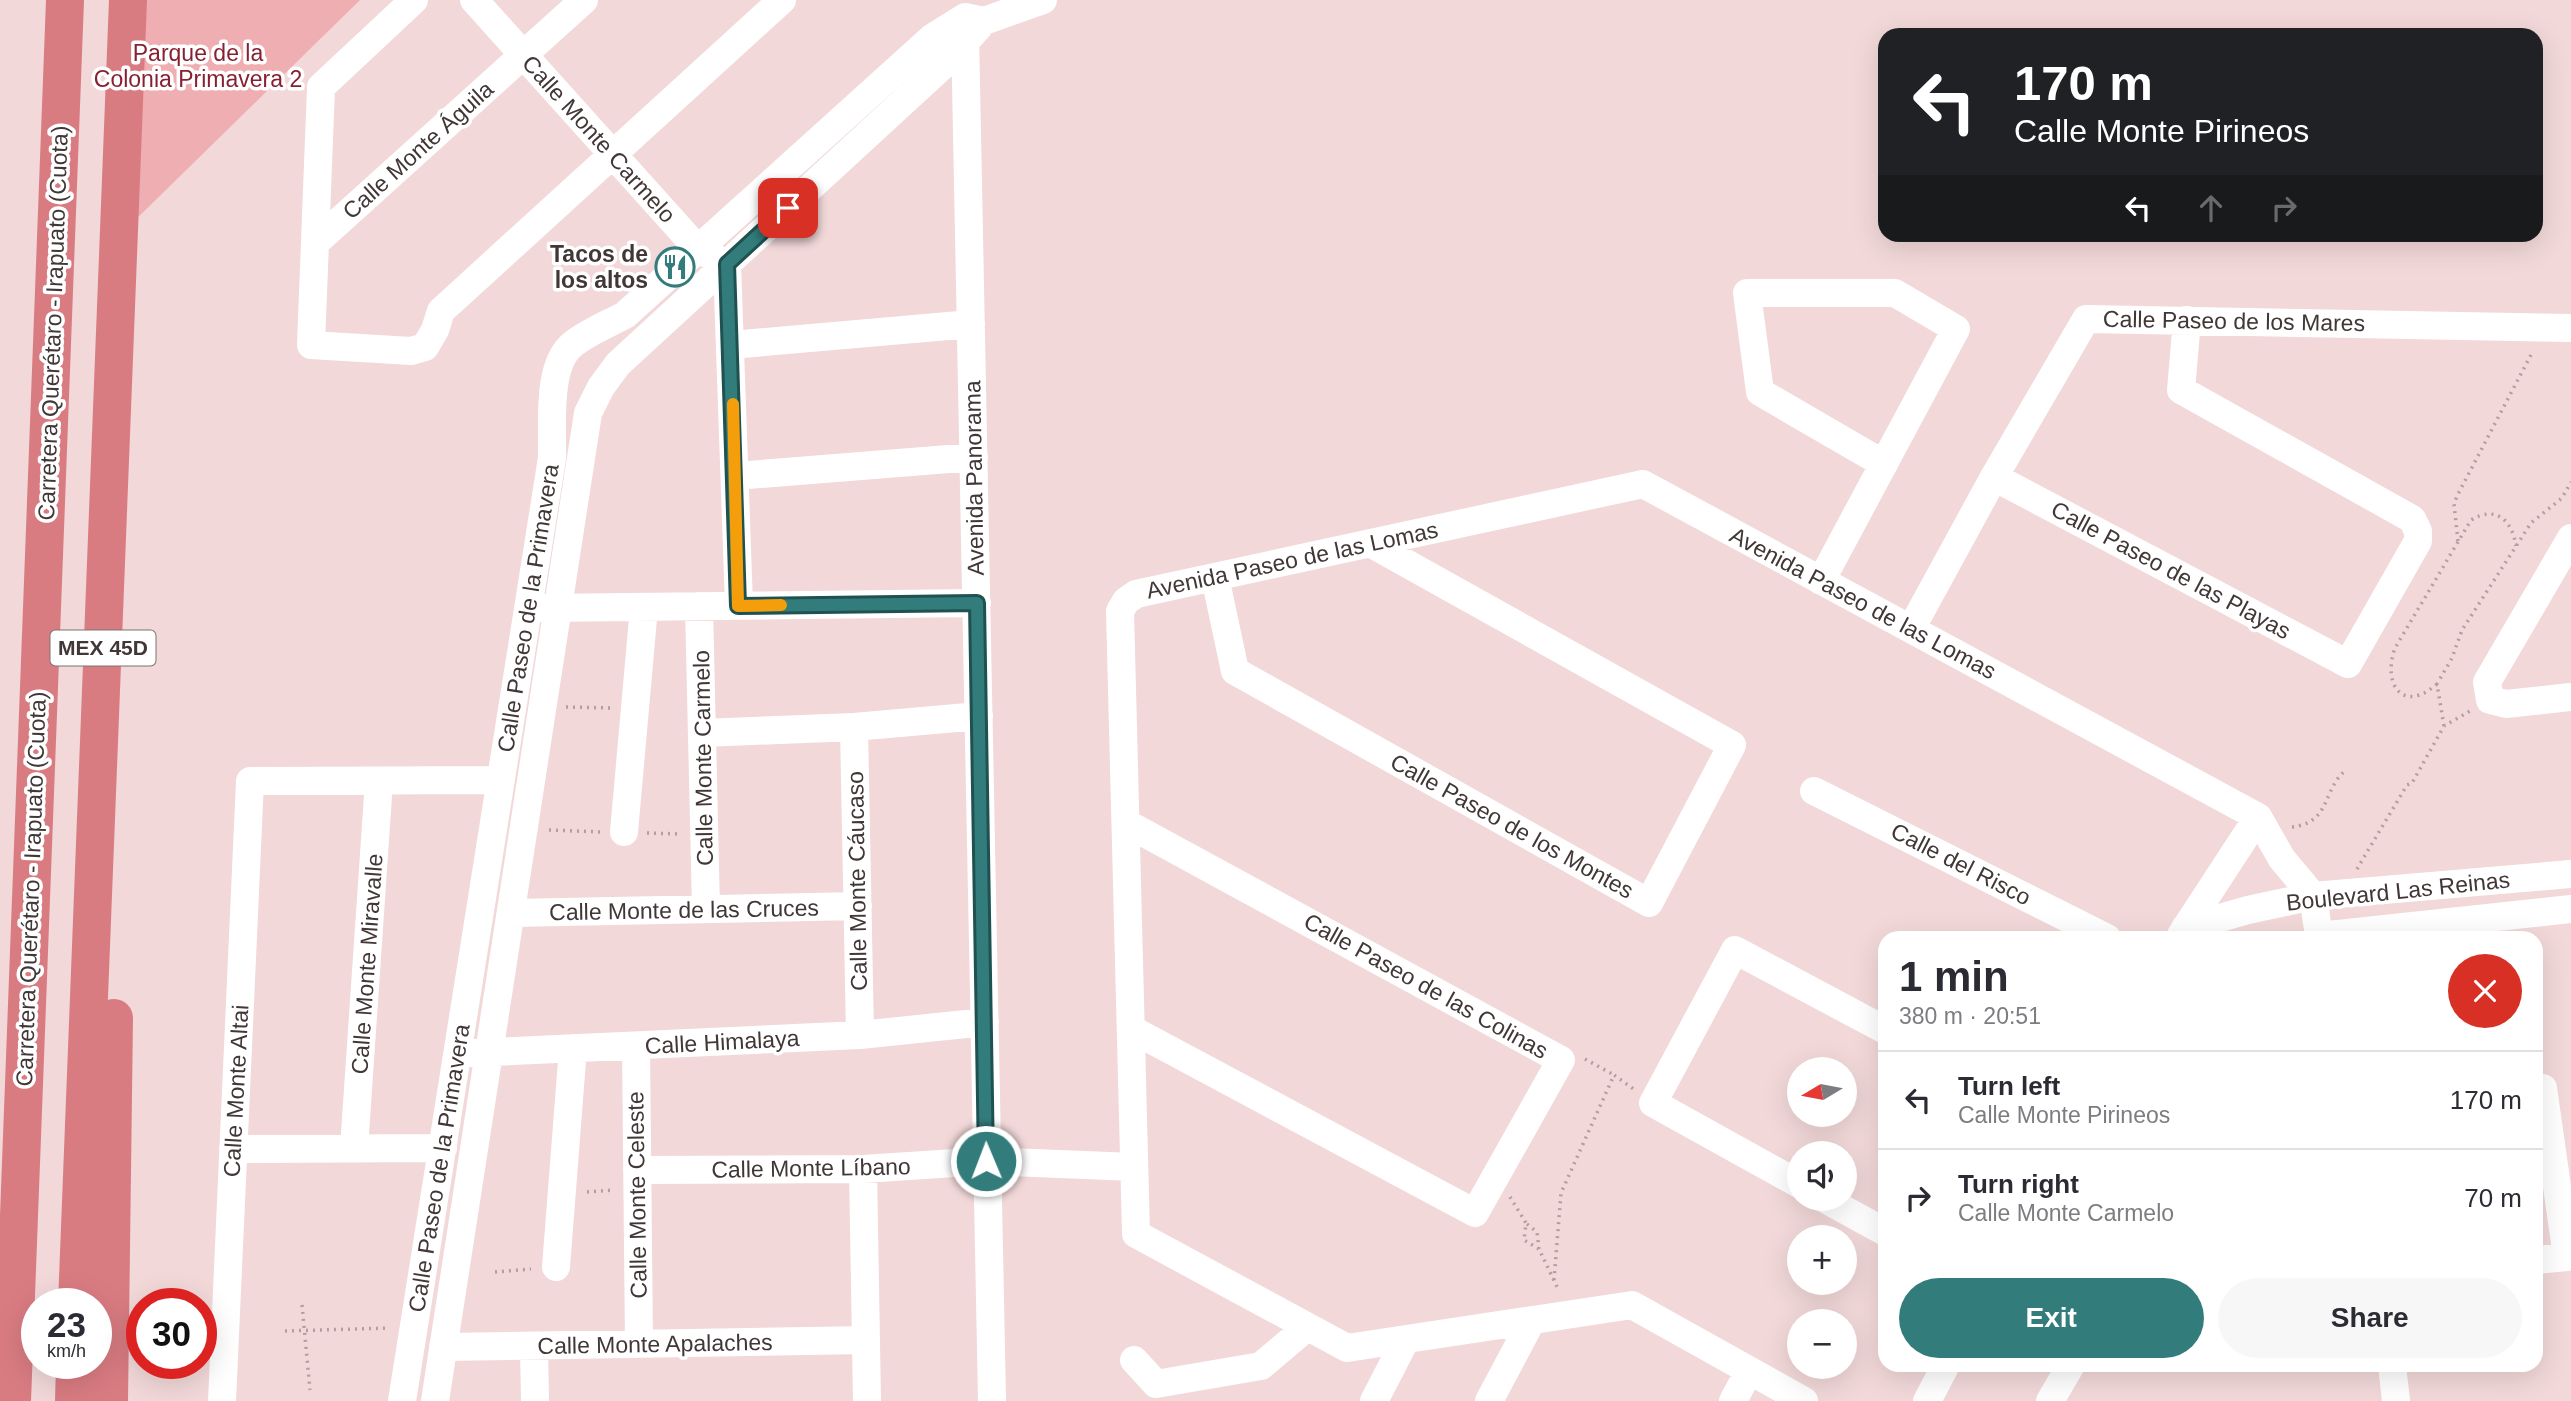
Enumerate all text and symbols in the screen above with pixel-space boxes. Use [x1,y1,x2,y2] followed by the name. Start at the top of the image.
[94,40,302,92] park label: Parque de la Colonia Primavera 2
[517,50,681,228] street label: Calle Monte Carmelo
[1899,56,1990,147] icon: left
[2014,56,2153,110] text: 170 m
[338,76,499,224] street label: Calle Monte Águila
[2014,113,2309,149] text: Calle Monte Pirineos
[33,125,73,521] street label: Carretera Querétaro - Irapuato (Cuota)
[758,178,818,238] pin
[769,189,807,227] icon: arrive
[2119,189,2157,227] icon: left
[2192,189,2230,227] icon: ahead
[2265,189,2303,227] icon: right
[550,241,648,293] place label: Tacos de los altos
[654,246,696,288] restaurant icon: Tacos de los altos
[2103,306,2365,336] street label: Calle Paseo de los Mares
[959,380,989,576] street label: Avenida Panorama
[492,462,564,754] street label: Calle Paseo de la Primavera
[2047,496,2295,644] street label: Calle Paseo de las Playas
[1144,516,1440,604] street label: Avenida Paseo de las Lomas
[1726,522,2000,684] street label: Avenida Paseo de las Lomas
[50,630,156,666] road number: MEX 45D
[688,650,718,866] street label: Calle Monte Carmelo
[11,691,51,1087] street label: Carretera Querétaro - Irapuato (Cuota)
[1386,748,1638,904] street label: Calle Paseo de los Montes
[842,771,872,991] street label: Calle Monte Cáucaso
[1887,818,2035,910] street label: Calle del Risco
[346,853,388,1075] street label: Calle Monte Miravalle
[2285,866,2511,916] street label: Boulevard Las Reinas
[549,895,819,925] street label: Calle Monte de las Cruces
[1299,908,1553,1064] street label: Calle Paseo de las Colinas
[1899,953,2009,1000] text: 1 min
[2448,954,2522,1028] button: close
[1899,1003,2041,1029] text: 380 m · 20:51
[219,1004,253,1178] street label: Calle Monte Altai
[403,1022,475,1314] street label: Calle Paseo de la Primavera
[644,1025,800,1059] street label: Calle Himalaya
[1787,1057,1857,1127] north arrow
[1787,1057,1857,1379] map controls
[1958,1071,2060,1101] text: Turn left
[1899,1081,1937,1119] icon: left
[2450,1085,2522,1115] text: 170 m
[622,1091,652,1299] street label: Calle Monte Celeste
[1958,1102,2170,1128] text: Calle Monte Pirineos
[949,1124,1023,1198] position arrow
[1787,1141,1857,1211] button: sound
[711,1153,911,1183] street label: Calle Monte Líbano
[1958,1169,2079,1199] text: Turn right
[1899,1179,1937,1217] icon: right
[2464,1183,2522,1213] text: 70 m
[1958,1200,2174,1226] text: Calle Monte Carmelo
[1787,1225,1857,1295] button: +
[1899,1278,2204,1358] button: Exit
[2218,1278,2522,1358] button: Share
[126,1288,217,1379] speed limit sign: 30
[47,1305,86,1344] text: 23
[1787,1309,1857,1379] button: −
[537,1329,773,1359] street label: Calle Monte Apalaches
[47,1341,86,1361] text: km/h

